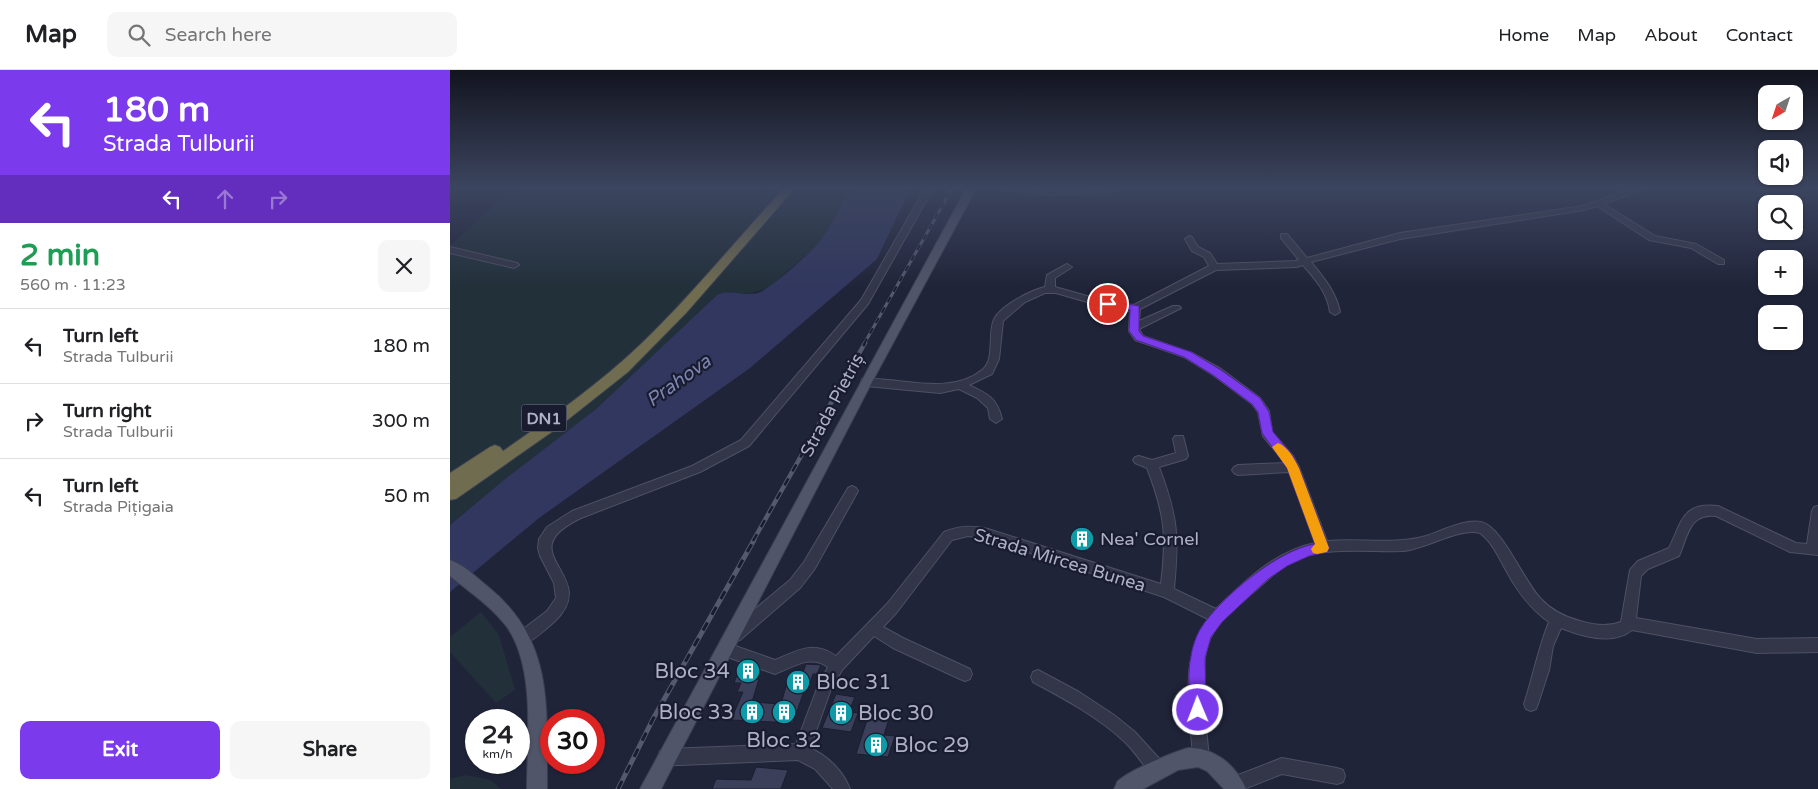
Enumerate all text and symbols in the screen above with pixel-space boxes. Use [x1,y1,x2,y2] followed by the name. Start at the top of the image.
[107,12,457,57] search box
[25,20,77,49] text: Map
[125,21,153,49] icon: search
[165,24,272,46] text: Search here
[1498,24,1549,46] text: Home
[1577,24,1616,46] text: Map
[1644,24,1698,46] text: About
[1726,24,1793,46] text: Contact
[1758,85,1802,130] north arrow
[1758,85,1803,350] map controls
[103,89,210,131] text: 180 m
[20,90,85,155] icon: left
[103,131,255,157] text: Strada Tulburii
[1758,140,1803,185] button: sound
[158,185,186,213] icon: left
[211,185,239,213] icon: ahead
[264,185,292,213] icon: right
[1758,195,1803,240] button: search
[20,237,100,274] text: 2 min
[378,240,430,292] button: close
[1758,250,1803,295] button: +
[20,275,126,295] text: 560 m · 11:23
[1087,283,1129,325] pin
[1094,290,1122,318] icon: arrive
[1758,305,1803,350] button: −
[63,325,139,347] text: Turn left
[20,332,48,360] icon: left
[372,335,430,357] text: 180 m
[63,347,173,367] text: Strada Tulburii
[642,349,716,412] water label: Prahova
[795,349,869,461] street label: Strada Pietriș
[63,400,151,422] text: Turn right
[522,404,566,432] road number: DN1
[20,407,48,435] icon: right
[372,410,430,432] text: 300 m
[63,422,173,442] text: Strada Tulburii
[63,475,139,497] text: Turn left
[20,482,48,510] icon: left
[384,485,430,507] text: 50 m
[63,497,174,517] text: Strada Pițigaia
[972,523,1148,597] street label: Strada Mircea Bunea
[1069,526,1095,552] building icon: Nea' Cornel
[1100,528,1199,550] place label: Nea' Cornel
[735,658,761,684] building icon: Bloc 34
[655,659,730,684] place label: Bloc 34
[785,669,811,695] building icon: Bloc 31
[816,670,891,695] place label: Bloc 31
[1171,683,1223,735] position arrow
[739,699,765,725] building icon: Bloc 33
[771,699,797,725] building icon: Bloc 32
[659,700,734,725] place label: Bloc 33
[828,700,854,726] building icon: Bloc 30
[858,701,933,726] place label: Bloc 30
[540,709,605,774] speed limit sign: 30
[482,720,513,750] text: 24
[20,721,220,779] button: Exit
[230,721,430,779] button: Share
[746,728,822,753] place label: Bloc 32
[863,732,889,758] building icon: Bloc 29
[894,733,969,758] place label: Bloc 29
[482,747,513,761] text: km/h

